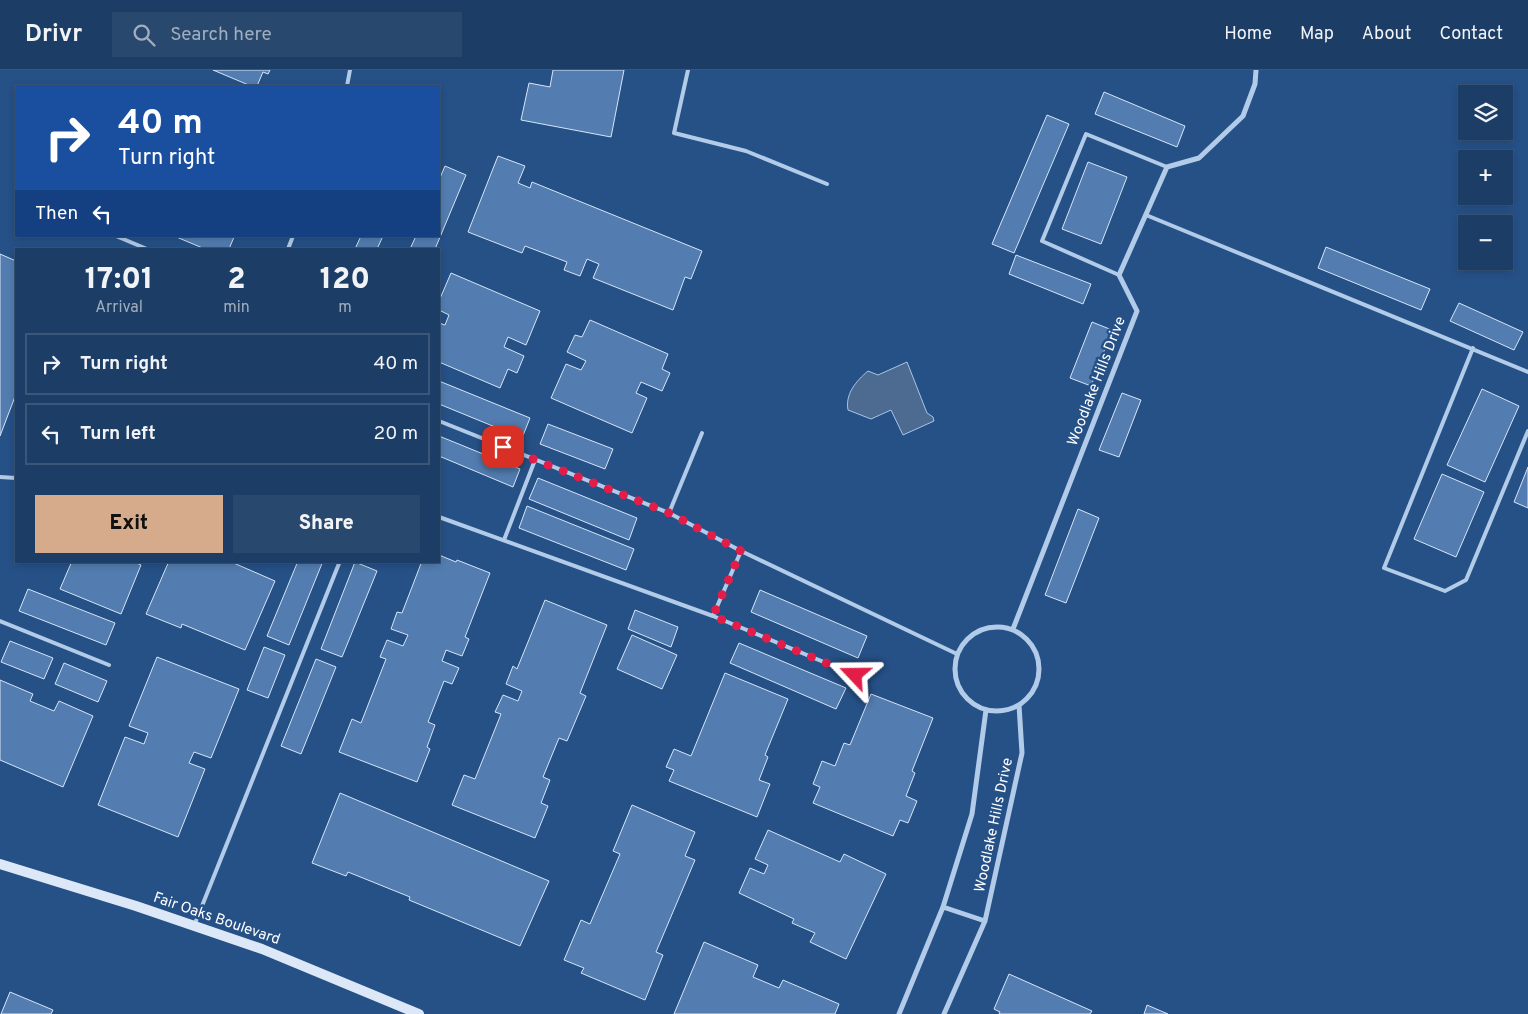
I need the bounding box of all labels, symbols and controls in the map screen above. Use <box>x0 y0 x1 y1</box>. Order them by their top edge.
search box <box>112 12 462 57</box>
text: Drivr <box>25 20 82 50</box>
icon: search <box>130 21 158 49</box>
text: Search here <box>170 23 272 47</box>
text: Home <box>1224 23 1272 46</box>
text: Map <box>1300 23 1334 46</box>
text: About <box>1362 23 1411 46</box>
text: Contact <box>1439 23 1503 46</box>
map controls <box>1458 85 1513 270</box>
button: layers <box>1458 85 1513 140</box>
text: 40 m <box>118 102 203 146</box>
icon: right <box>35 105 100 170</box>
text: Turn right <box>118 145 215 172</box>
button: + <box>1458 150 1513 205</box>
icon: left <box>88 200 116 228</box>
text: Then <box>35 202 78 226</box>
button: − <box>1458 215 1513 270</box>
text: 17:01 <box>85 262 153 299</box>
text: 2 <box>227 262 246 299</box>
text: 120 <box>320 262 370 299</box>
text: Arrival <box>95 298 143 318</box>
text: min <box>223 298 250 318</box>
text: m <box>338 298 352 318</box>
street label: Woodlake Hills Drive <box>1064 314 1131 449</box>
icon: right <box>37 350 65 378</box>
text: Turn right <box>80 352 168 376</box>
text: 40 m <box>373 352 418 376</box>
icon: left <box>37 420 65 448</box>
text: Turn left <box>80 422 156 446</box>
text: 20 m <box>374 422 418 446</box>
pin <box>482 426 524 468</box>
icon: arrive <box>489 433 517 461</box>
button: Exit <box>35 495 223 553</box>
button: Share <box>233 495 420 553</box>
position arrow <box>828 648 880 700</box>
street label: Woodlake Hills Drive <box>971 756 1018 894</box>
street label: Fair Oaks Boulevard <box>151 889 282 950</box>

